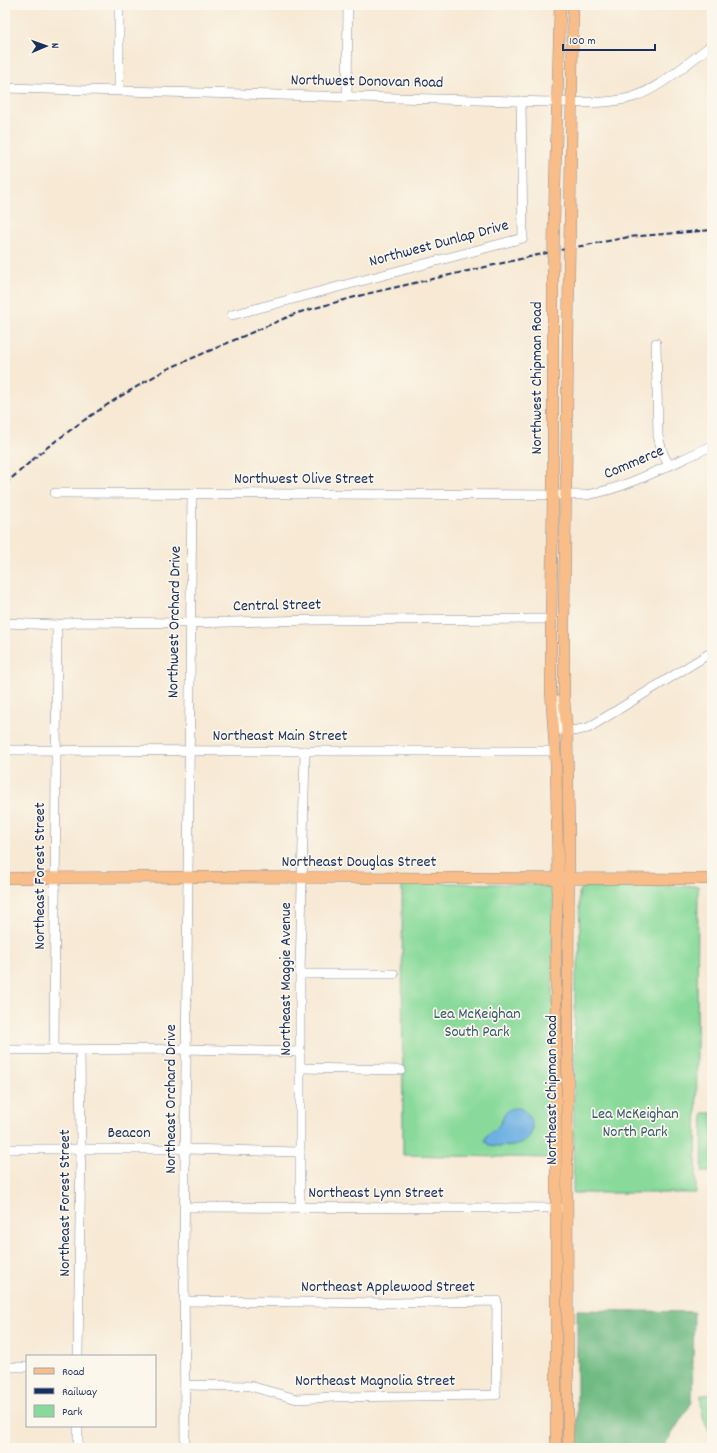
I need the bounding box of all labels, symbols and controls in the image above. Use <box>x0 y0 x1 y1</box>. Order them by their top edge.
north arrow <box>26 26 66 66</box>
scale bar <box>563 26 655 52</box>
text: 100 m <box>569 33 596 50</box>
text: N <box>46 43 62 49</box>
street label: Northwest Donovan Road <box>290 69 444 95</box>
street label: Northwest Dunlap Drive <box>367 214 511 274</box>
street label: Northwest Chipman Road <box>526 302 549 454</box>
street label: Commerce <box>600 440 668 486</box>
street label: Northwest Olive Street <box>234 468 374 491</box>
street label: Northwest Orchard Drive <box>162 546 188 698</box>
street label: Central Street <box>233 594 321 618</box>
street label: Northeast Main Street <box>213 725 347 748</box>
street label: Northeast Forest Street <box>29 802 52 950</box>
street label: Northeast Douglas Street <box>282 851 437 874</box>
street label: Northeast Maggie Avenue <box>275 902 298 1056</box>
park label: Lea McKeighan South Park <box>433 1003 521 1044</box>
street label: Northeast Chipman Road <box>541 1015 564 1165</box>
street label: Northeast Orchard Drive <box>160 1024 183 1174</box>
park label: Lea McKeighan North Park <box>591 1103 679 1144</box>
street label: Beacon <box>107 1122 151 1145</box>
street label: Northeast Forest Street <box>54 1129 77 1277</box>
street label: Northeast Lynn Street <box>308 1182 444 1205</box>
street label: Northeast Applewood Street <box>301 1276 475 1299</box>
legend <box>26 1355 156 1427</box>
text: Road <box>62 1364 84 1381</box>
street label: Northeast Magnolia Street <box>295 1370 455 1393</box>
text: Railway <box>62 1384 98 1401</box>
text: Park <box>62 1404 83 1421</box>

